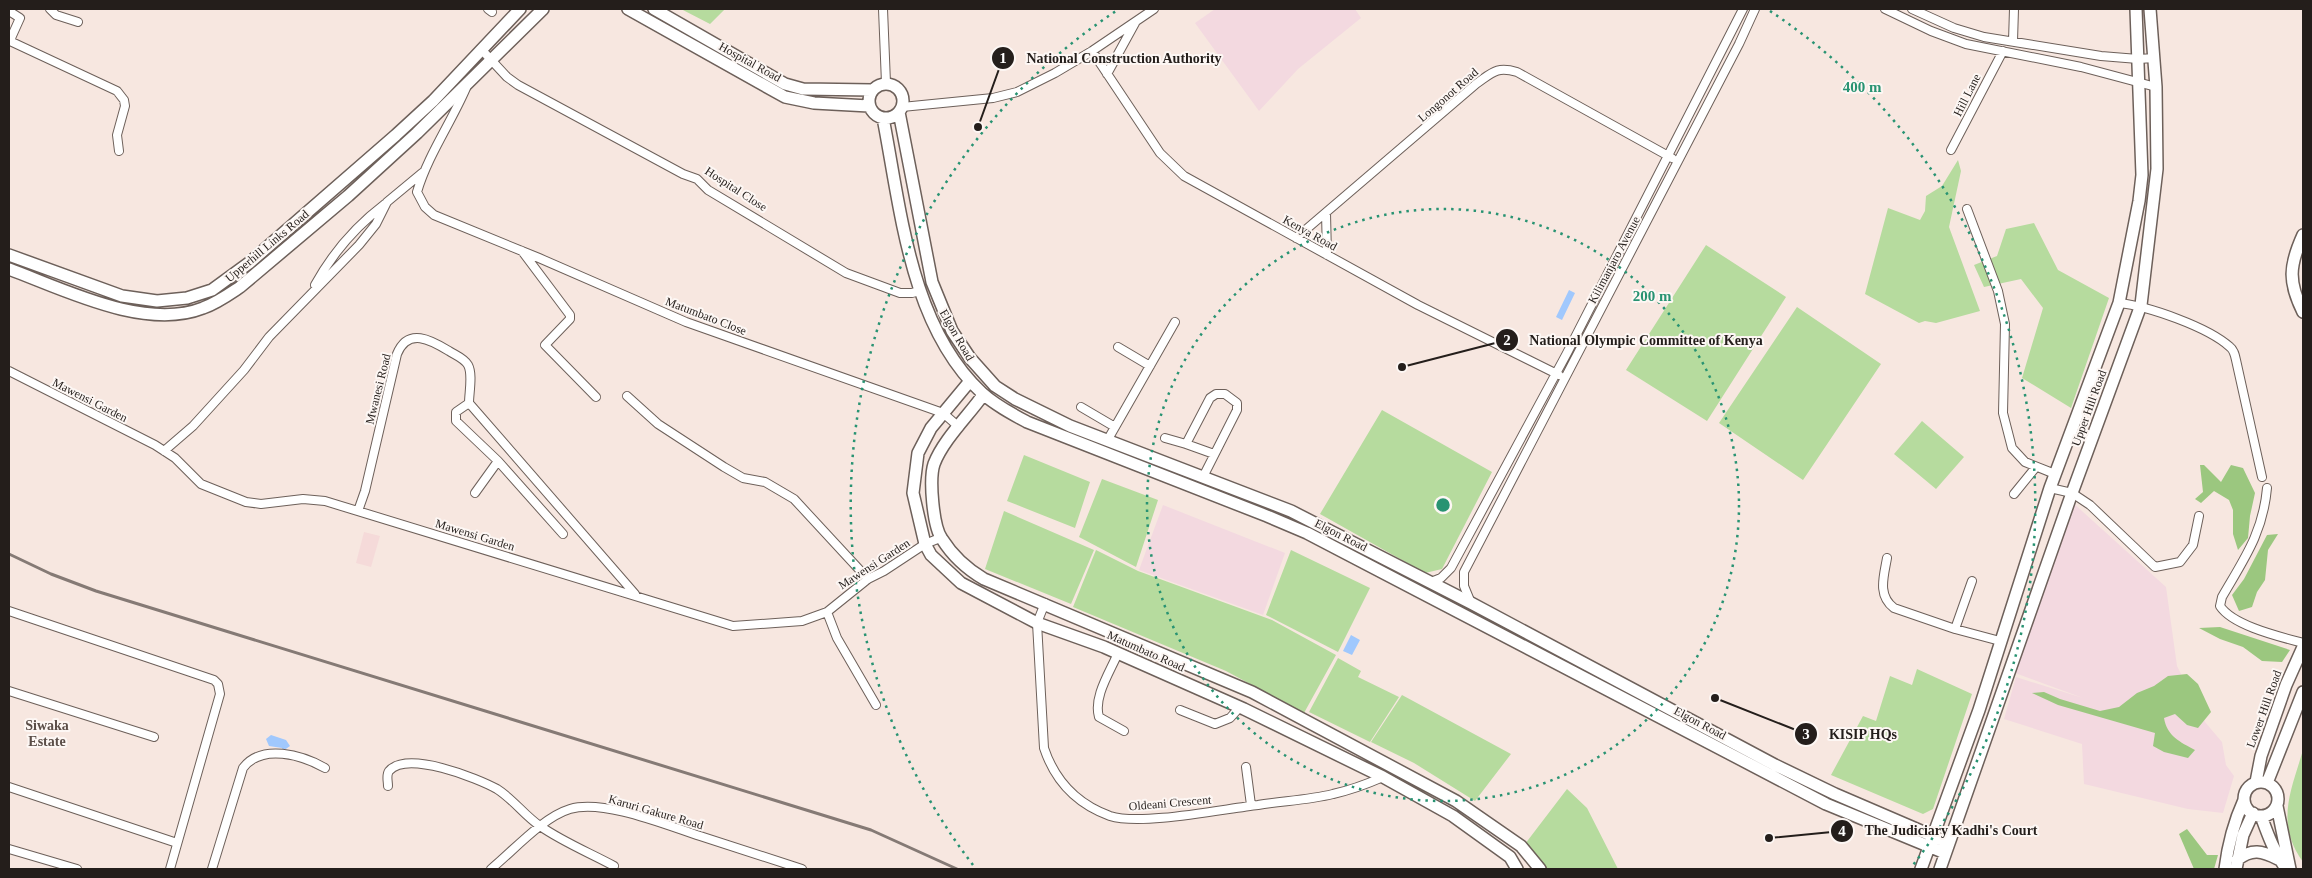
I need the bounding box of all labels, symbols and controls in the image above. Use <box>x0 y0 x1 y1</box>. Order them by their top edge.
street label: Hospital Road <box>716 39 784 85</box>
callout: National Construction Authority <box>991 43 1232 72</box>
text: 1 <box>999 50 1007 66</box>
text: National Construction Authority <box>1026 51 1222 66</box>
street label: Longonot Road <box>1415 65 1481 125</box>
street label: Hill Lane <box>1950 71 1984 119</box>
text: 400 m <box>1843 79 1882 95</box>
street label: Hospital Close <box>702 164 770 214</box>
street label: Upperhill Links Road <box>222 207 312 285</box>
street label: Kenya Road <box>1281 212 1339 254</box>
street label: Kilimanjaro Avenue <box>1585 214 1643 306</box>
text: 200 m <box>1633 288 1672 304</box>
street label: Matumbato Close <box>664 294 748 338</box>
street label: Elgon Road <box>937 307 977 363</box>
callout: National Olympic Committee of Kenya <box>1495 325 1773 354</box>
text: 2 <box>1503 332 1511 348</box>
text: National Olympic Committee of Kenya <box>1529 333 1763 348</box>
street label: Mwanesi Road <box>362 352 394 426</box>
street label: Upper Hill Road <box>2069 368 2109 448</box>
street label: Mawensi Garden <box>50 375 130 425</box>
centre of rings <box>1434 496 1452 514</box>
street label: Mawensi Garden <box>434 516 516 554</box>
street label: Elgon Road <box>1312 516 1370 554</box>
street label: Mawensi Garden <box>836 536 912 592</box>
street label: Matumbato Road <box>1105 628 1187 674</box>
street label: Lower Hill Road <box>2244 668 2284 750</box>
street label: Elgon Road <box>1672 703 1728 743</box>
district label: Siwaka Estate <box>25 718 69 749</box>
callout: KISIP HQs <box>1793 720 1907 749</box>
text: 3 <box>1802 726 1810 742</box>
text: KISIP HQs <box>1829 727 1898 742</box>
street label: Karuri Gakure Road <box>607 792 705 832</box>
street label: Oldeani Crescent <box>1128 792 1213 814</box>
callout: The Judiciary Kadhi's Court <box>1829 816 2047 845</box>
text: 4 <box>1838 823 1846 839</box>
text: The Judiciary Kadhi's Court <box>1864 823 2038 838</box>

